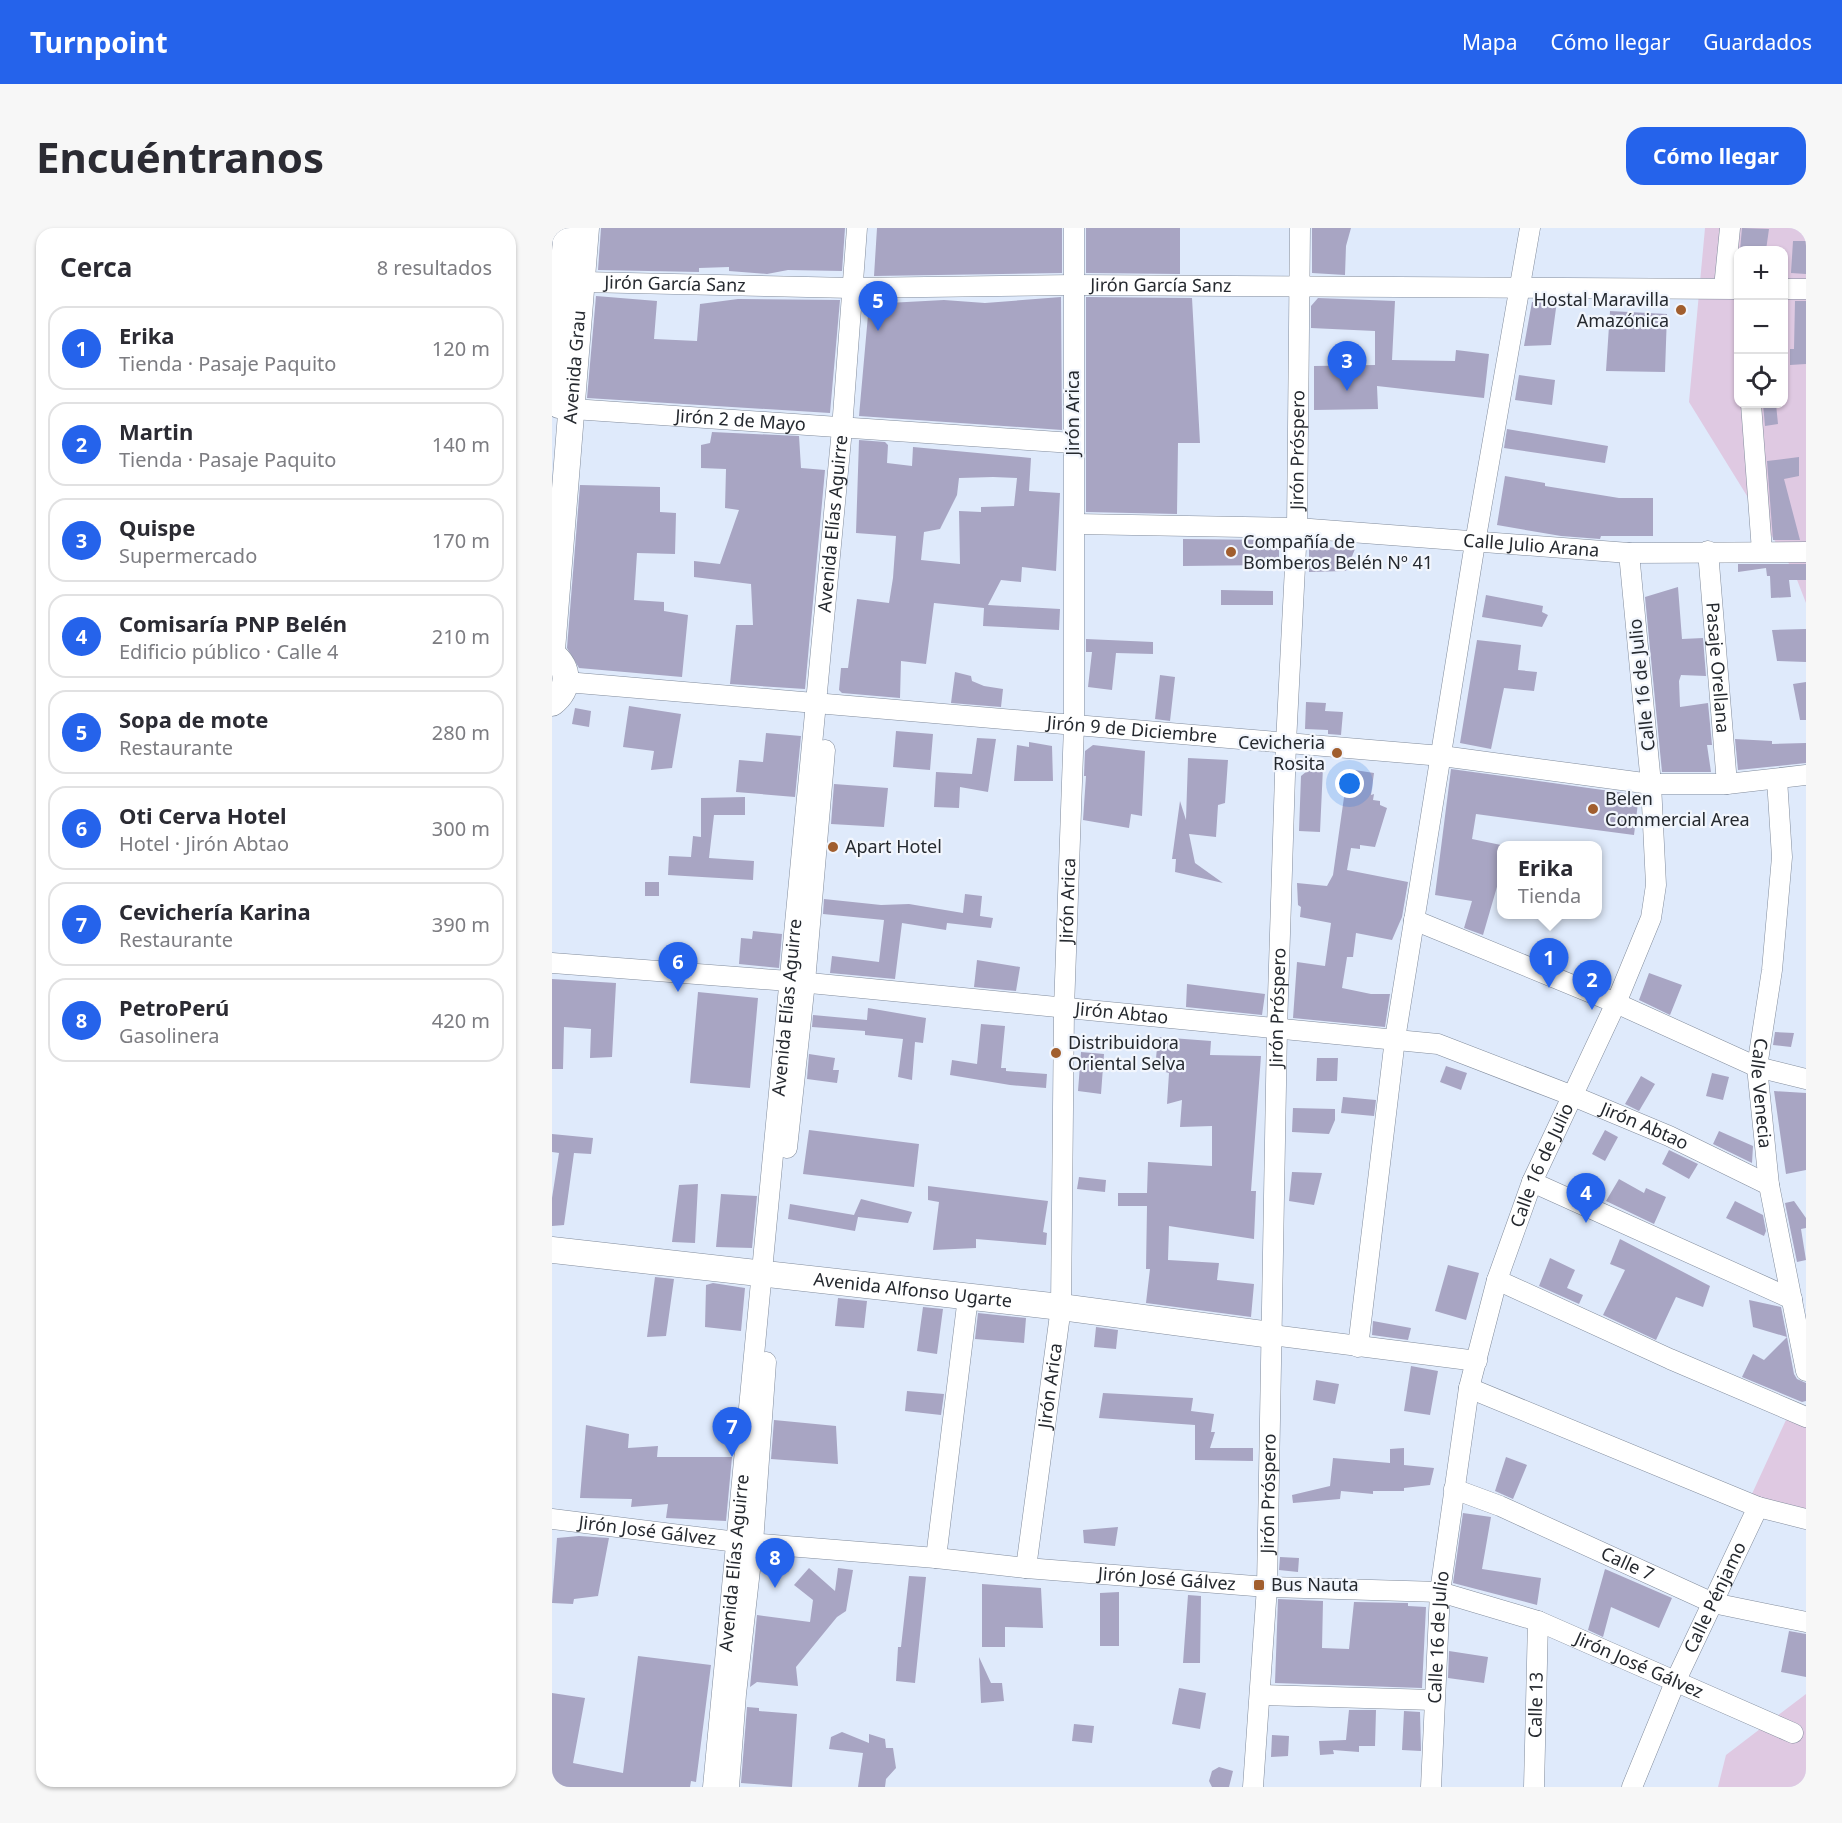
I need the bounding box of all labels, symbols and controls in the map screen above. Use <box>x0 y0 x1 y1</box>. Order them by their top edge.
text: Turnpoint <box>30 23 168 61</box>
text: Mapa <box>1462 28 1517 56</box>
text: Cómo llegar <box>1550 28 1670 56</box>
text: Guardados <box>1703 28 1812 56</box>
button: Cómo llegar <box>1626 127 1806 185</box>
text: Encuéntranos <box>36 128 324 185</box>
map controls <box>1734 246 1788 408</box>
button: + <box>1734 246 1788 300</box>
text: Cerca <box>60 249 132 285</box>
text: 8 resultados <box>377 254 492 281</box>
street label: Jirón García Sanz <box>602 269 746 297</box>
street label: Jirón García Sanz <box>1088 272 1232 297</box>
pin: 5 <box>858 282 898 331</box>
place label: Hostal Maravilla Amazónica <box>1533 287 1669 332</box>
button: − <box>1734 300 1788 354</box>
marker: Hostal Maravilla Amazónica <box>1674 303 1688 317</box>
street label: Avenida Grau <box>557 309 590 425</box>
text: Erika <box>119 320 175 350</box>
text: 1 <box>76 335 87 362</box>
text: 120 m <box>432 335 490 362</box>
pin: 3 <box>1328 342 1366 391</box>
text: Tienda · Pasaje Paquito <box>119 350 336 377</box>
button: locate <box>1734 354 1788 408</box>
street label: Jirón Arica <box>1060 370 1084 458</box>
street label: Jirón Próspero <box>1284 390 1309 512</box>
street label: Jirón 2 de Mayo <box>673 403 807 436</box>
text: Martin <box>119 416 193 446</box>
text: 2 <box>76 431 87 458</box>
text: 140 m <box>432 431 490 458</box>
street label: Avenida Elías Aguirre <box>812 434 852 613</box>
text: Tienda · Pasaje Paquito <box>119 446 336 473</box>
text: Quispe <box>119 512 195 542</box>
text: 3 <box>76 527 87 554</box>
text: 170 m <box>432 527 490 554</box>
street label: Calle Julio Arana <box>1462 528 1600 562</box>
place label: Compañía de Bomberos Belén Nº 41 <box>1243 529 1433 574</box>
text: Supermercado <box>119 542 257 569</box>
marker: Compañía de Bomberos Belén Nº 41 <box>1224 545 1238 559</box>
street label: Pasaje Orellana <box>1701 601 1736 734</box>
text: Comisaría PNP Belén <box>119 608 347 638</box>
street label: Calle 16 de Julio <box>1622 618 1660 752</box>
text: 4 <box>76 623 87 650</box>
text: 210 m <box>432 623 490 650</box>
text: Edificio público · Calle 4 <box>119 638 339 665</box>
text: Sopa de mote <box>119 704 268 734</box>
street label: Jirón 9 de Diciembre <box>1044 710 1218 748</box>
text: 5 <box>76 719 87 746</box>
text: 280 m <box>432 719 490 746</box>
place label: Cevicheria Rosita <box>1238 730 1325 775</box>
text: Restaurante <box>119 734 233 761</box>
marker: Cevicheria Rosita <box>1330 746 1344 760</box>
your location <box>1335 769 1364 798</box>
place label: Belen Commercial Area <box>1605 786 1750 831</box>
text: Oti Cerva Hotel <box>119 800 287 830</box>
marker: Belen Commercial Area <box>1586 802 1600 816</box>
text: 6 <box>76 815 87 842</box>
text: 300 m <box>432 815 490 842</box>
text: Hotel · Jirón Abtao <box>119 830 289 857</box>
place label: Apart Hotel <box>845 834 942 858</box>
marker: Apart Hotel <box>826 840 840 854</box>
popup <box>1497 841 1602 919</box>
text: Erika <box>1518 852 1573 882</box>
street label: Jirón Arica <box>1053 857 1080 946</box>
text: Tienda <box>1518 882 1581 909</box>
text: Cevichería Karina <box>119 896 311 926</box>
text: 7 <box>76 911 87 938</box>
text: 390 m <box>432 911 490 938</box>
street label: Avenida Elías Aguirre <box>766 918 806 1097</box>
text: Restaurante <box>119 926 233 953</box>
pin: 1 <box>1530 938 1568 988</box>
pin: 6 <box>658 942 698 992</box>
street label: Jirón Próspero <box>1263 947 1291 1070</box>
pin: 2 <box>1572 960 1612 1010</box>
text: PetroPerú <box>119 992 229 1022</box>
street label: Jirón Abtao <box>1072 996 1170 1029</box>
text: 8 <box>76 1007 87 1034</box>
text: 420 m <box>432 1007 490 1034</box>
text: Gasolinera <box>119 1022 220 1049</box>
place label: Distribuidora Oriental Selva <box>1068 1030 1185 1075</box>
street label: Calle Venecia <box>1746 1036 1778 1149</box>
marker: Distribuidora Oriental Selva <box>1049 1046 1063 1060</box>
street label: Jirón Abtao <box>1595 1095 1693 1155</box>
street label: Calle 16 de Julio <box>1504 1099 1578 1230</box>
pin: 4 <box>1566 1174 1606 1223</box>
street label: Avenida Alfonso Ugarte <box>812 1266 1013 1312</box>
street label: Jirón Arica <box>1032 1341 1067 1432</box>
pin: 7 <box>712 1408 752 1457</box>
street label: Jirón Próspero <box>1255 1433 1281 1556</box>
street label: Avenida Elías Aguirre <box>713 1473 754 1653</box>
street label: Jirón José Gálvez <box>575 1509 717 1550</box>
pin: 8 <box>756 1538 794 1588</box>
street label: Calle Pénjamo <box>1678 1538 1751 1657</box>
street label: Calle 7 <box>1597 1541 1658 1586</box>
street label: Jirón José Gálvez <box>1095 1561 1237 1596</box>
street label: Calle 16 de Julio <box>1422 1569 1454 1704</box>
place label: Bus Nauta <box>1271 1572 1359 1596</box>
marker: Bus Nauta <box>1252 1578 1266 1592</box>
street label: Jirón José Gálvez <box>1570 1625 1708 1703</box>
street label: Calle 13 <box>1522 1672 1548 1738</box>

